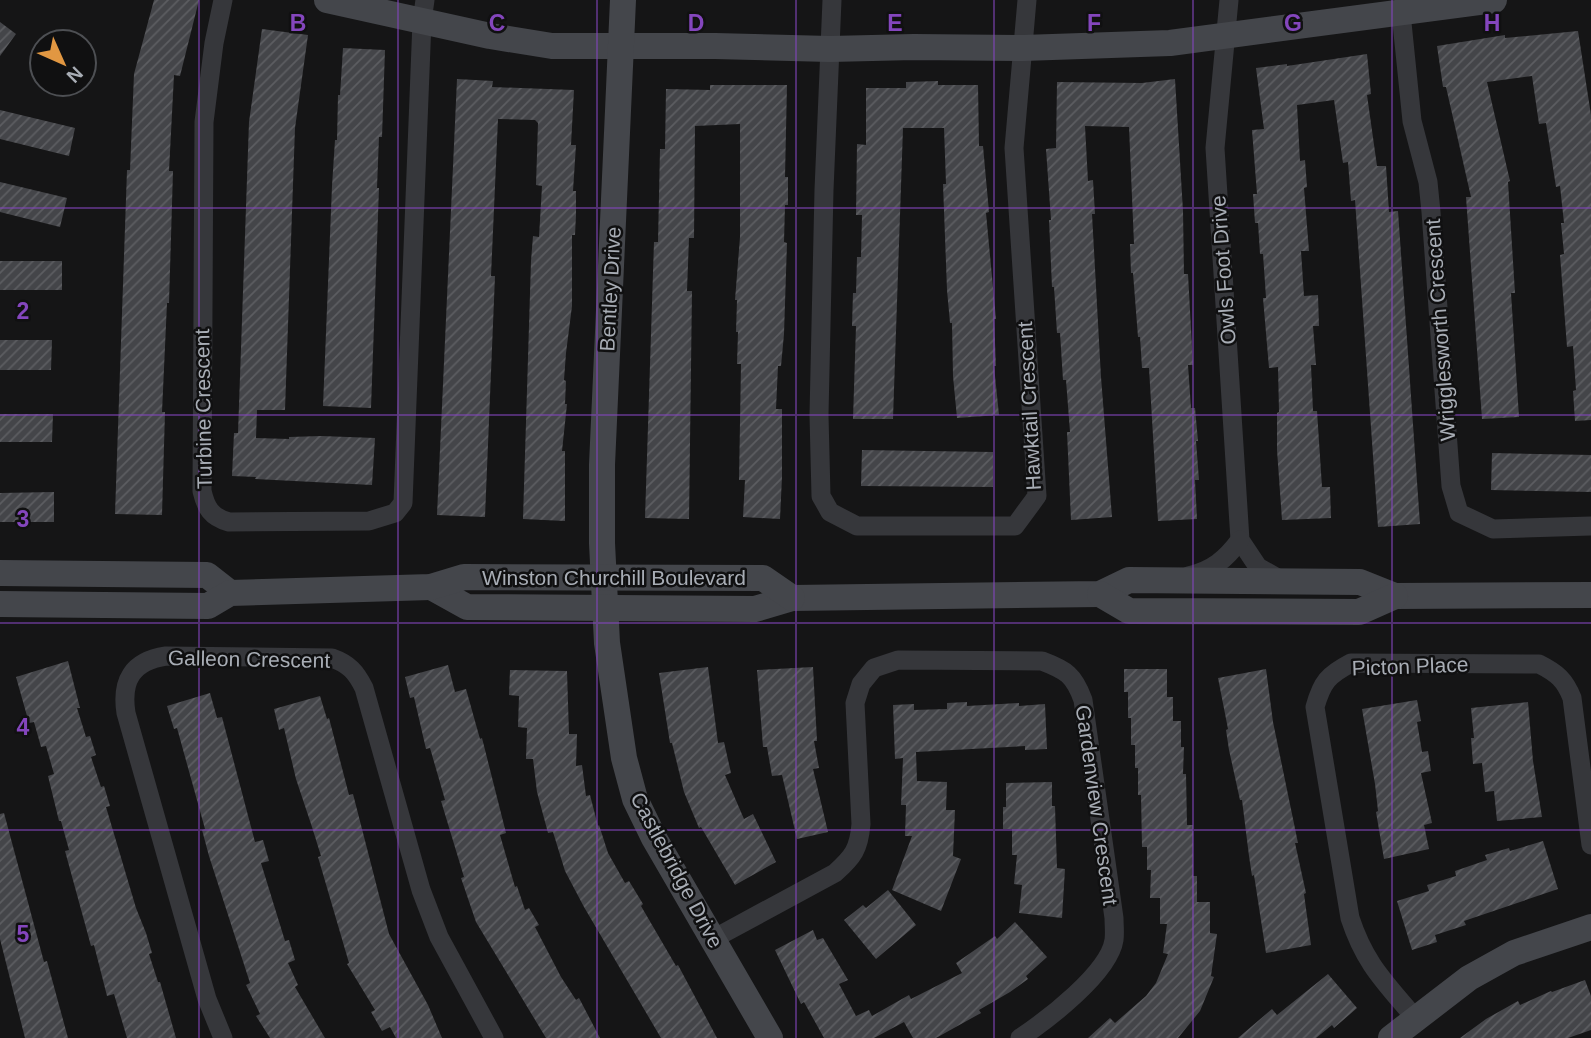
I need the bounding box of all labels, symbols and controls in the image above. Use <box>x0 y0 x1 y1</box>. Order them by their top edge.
text: B <box>290 10 306 36</box>
text: C <box>489 10 505 36</box>
text: D <box>688 10 704 36</box>
text: E <box>887 10 903 36</box>
text: F <box>1087 10 1101 36</box>
text: G <box>1284 10 1302 36</box>
text: H <box>1484 10 1500 36</box>
north arrow <box>28 28 98 98</box>
text: N <box>62 62 87 87</box>
street label: Owls Foot Drive <box>1206 195 1240 345</box>
street label: Wrigglesworth Crescent <box>1421 218 1459 442</box>
street label: Bentley Drive <box>595 226 625 352</box>
text: 2 <box>17 298 29 324</box>
street label: Hawktail Crescent <box>1013 321 1045 491</box>
street label: Turbine Crescent <box>190 329 216 489</box>
text: 3 <box>17 506 29 532</box>
street label: Winston Churchill Boulevard <box>482 566 746 589</box>
street label: Galleon Crescent <box>168 646 330 672</box>
street label: Picton Place <box>1351 652 1469 680</box>
street label: Gardenview Crescent <box>1072 703 1122 907</box>
text: 4 <box>17 714 30 740</box>
street label: Castlebridge Drive <box>626 788 728 952</box>
text: 5 <box>17 921 30 947</box>

